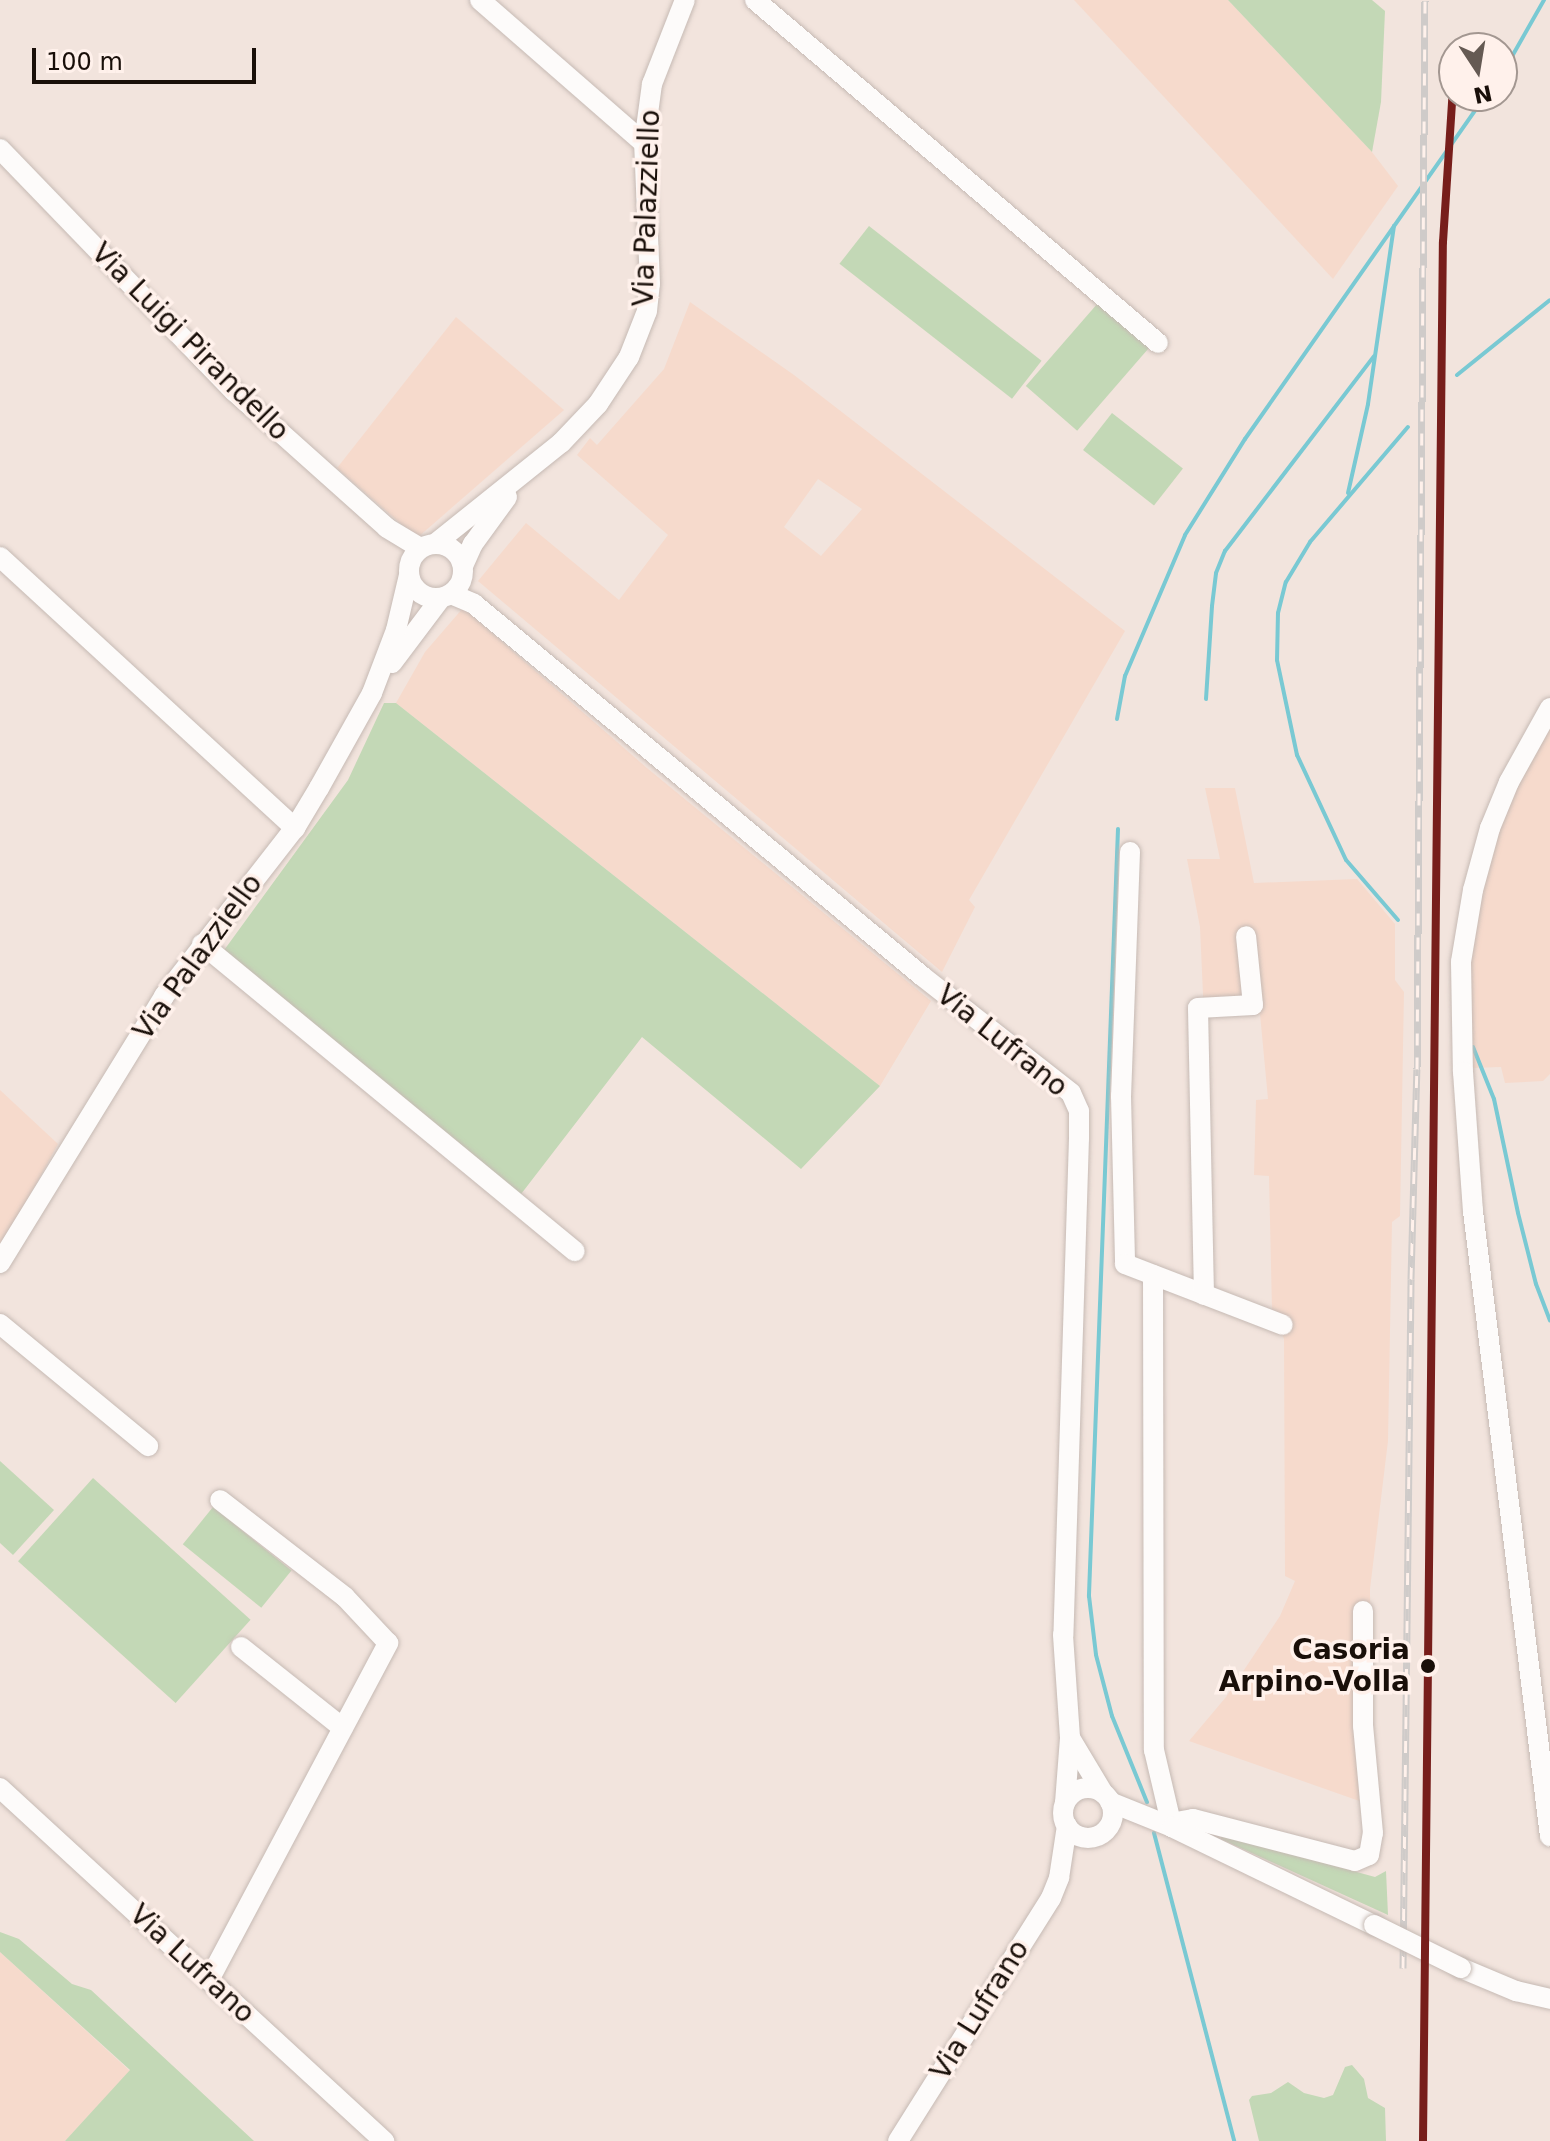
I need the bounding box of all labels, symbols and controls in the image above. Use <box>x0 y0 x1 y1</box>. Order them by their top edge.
scale bar <box>36 32 260 82</box>
north arrow <box>1438 32 1518 112</box>
text: 100 m <box>46 48 123 76</box>
text: N <box>1471 80 1494 108</box>
street label: Via Palazziello <box>627 109 667 307</box>
street label: Via Luigi Pirandello <box>84 236 296 448</box>
street label: Via Palazziello <box>126 867 270 1047</box>
street label: Via Lufrano <box>930 978 1074 1104</box>
place label: Casoria Arpino-Volla <box>1219 1633 1410 1699</box>
marker: Casoria Arpino-Volla <box>1417 1655 1439 1677</box>
street label: Via Lufrano <box>123 1898 261 2030</box>
street label: Via Lufrano <box>924 1934 1036 2086</box>

